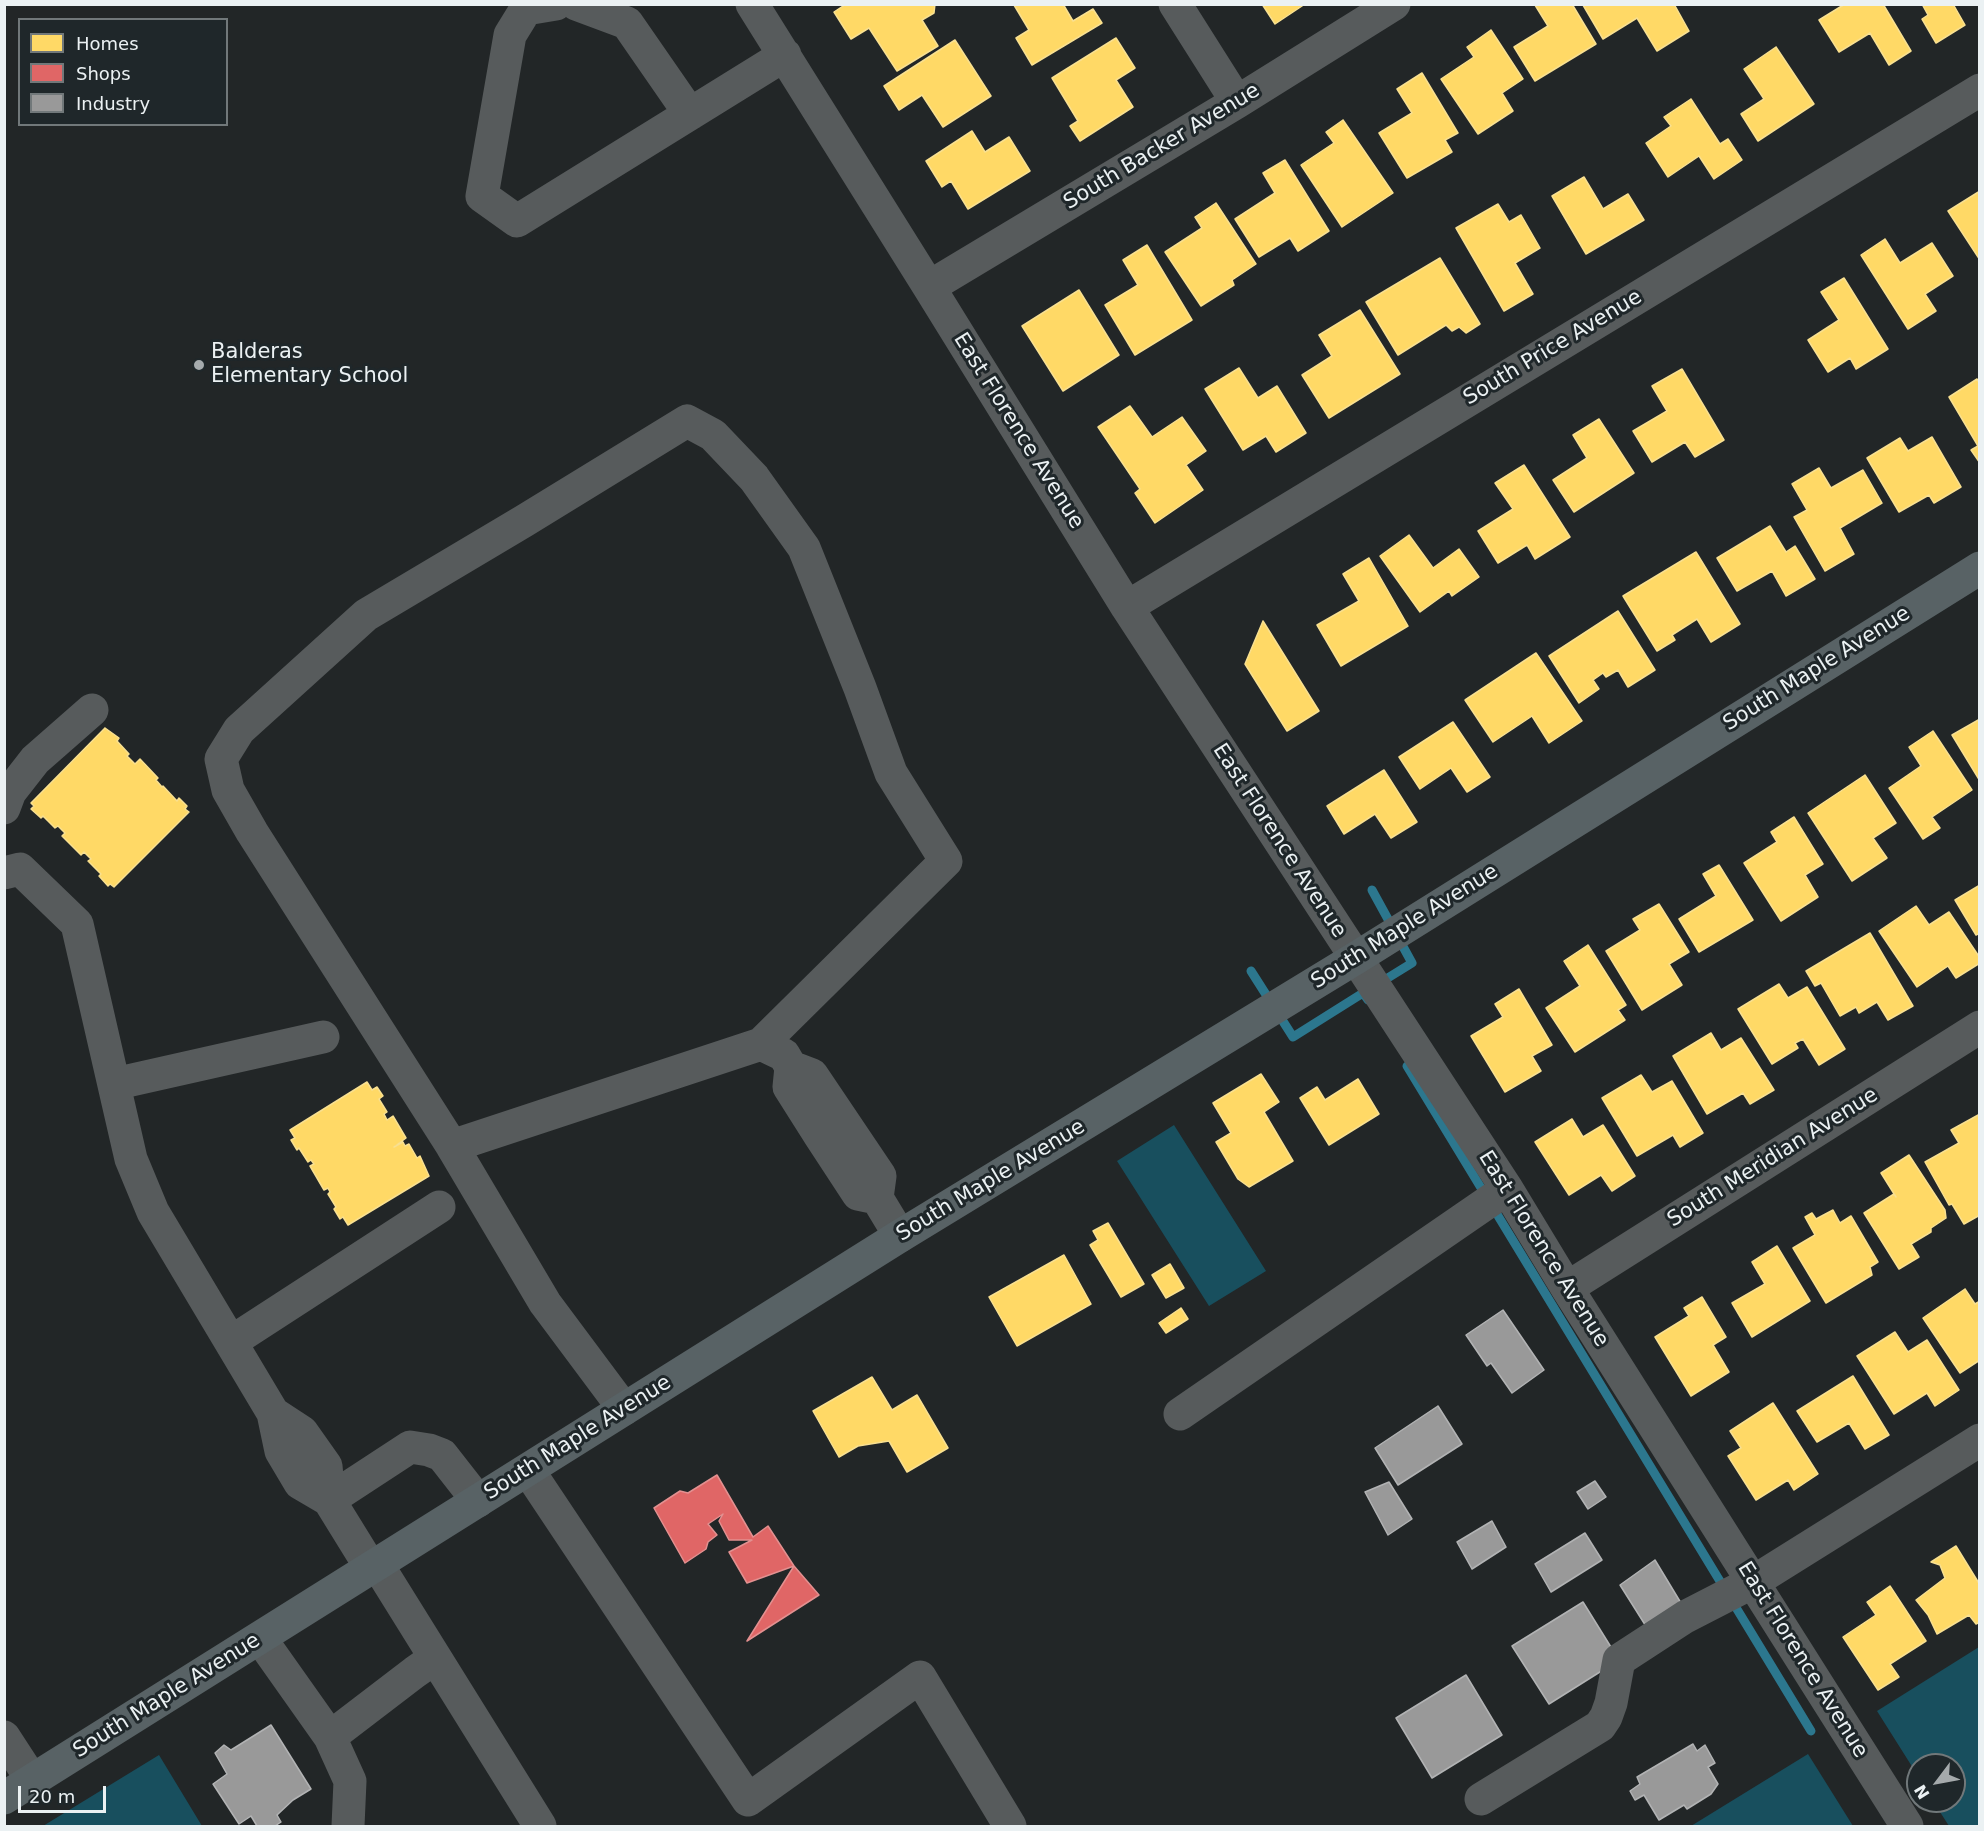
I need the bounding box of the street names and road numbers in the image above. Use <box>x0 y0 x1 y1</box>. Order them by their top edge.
street label: South Backer Avenue <box>1059 78 1265 216</box>
street label: South Price Avenue <box>1459 285 1647 411</box>
street label: East Florence Avenue <box>947 328 1089 534</box>
street label: South Maple Avenue <box>1719 601 1915 737</box>
street label: East Florence Avenue <box>1207 739 1351 943</box>
street label: South Maple Avenue <box>1307 859 1503 995</box>
street label: South Meridian Avenue <box>1663 1083 1883 1233</box>
street label: South Maple Avenue <box>892 1115 1090 1247</box>
street label: East Florence Avenue <box>1472 1146 1614 1352</box>
street label: South Maple Avenue <box>480 1370 676 1506</box>
street label: East Florence Avenue <box>1731 1557 1873 1763</box>
street label: South Maple Avenue <box>69 1628 265 1764</box>

